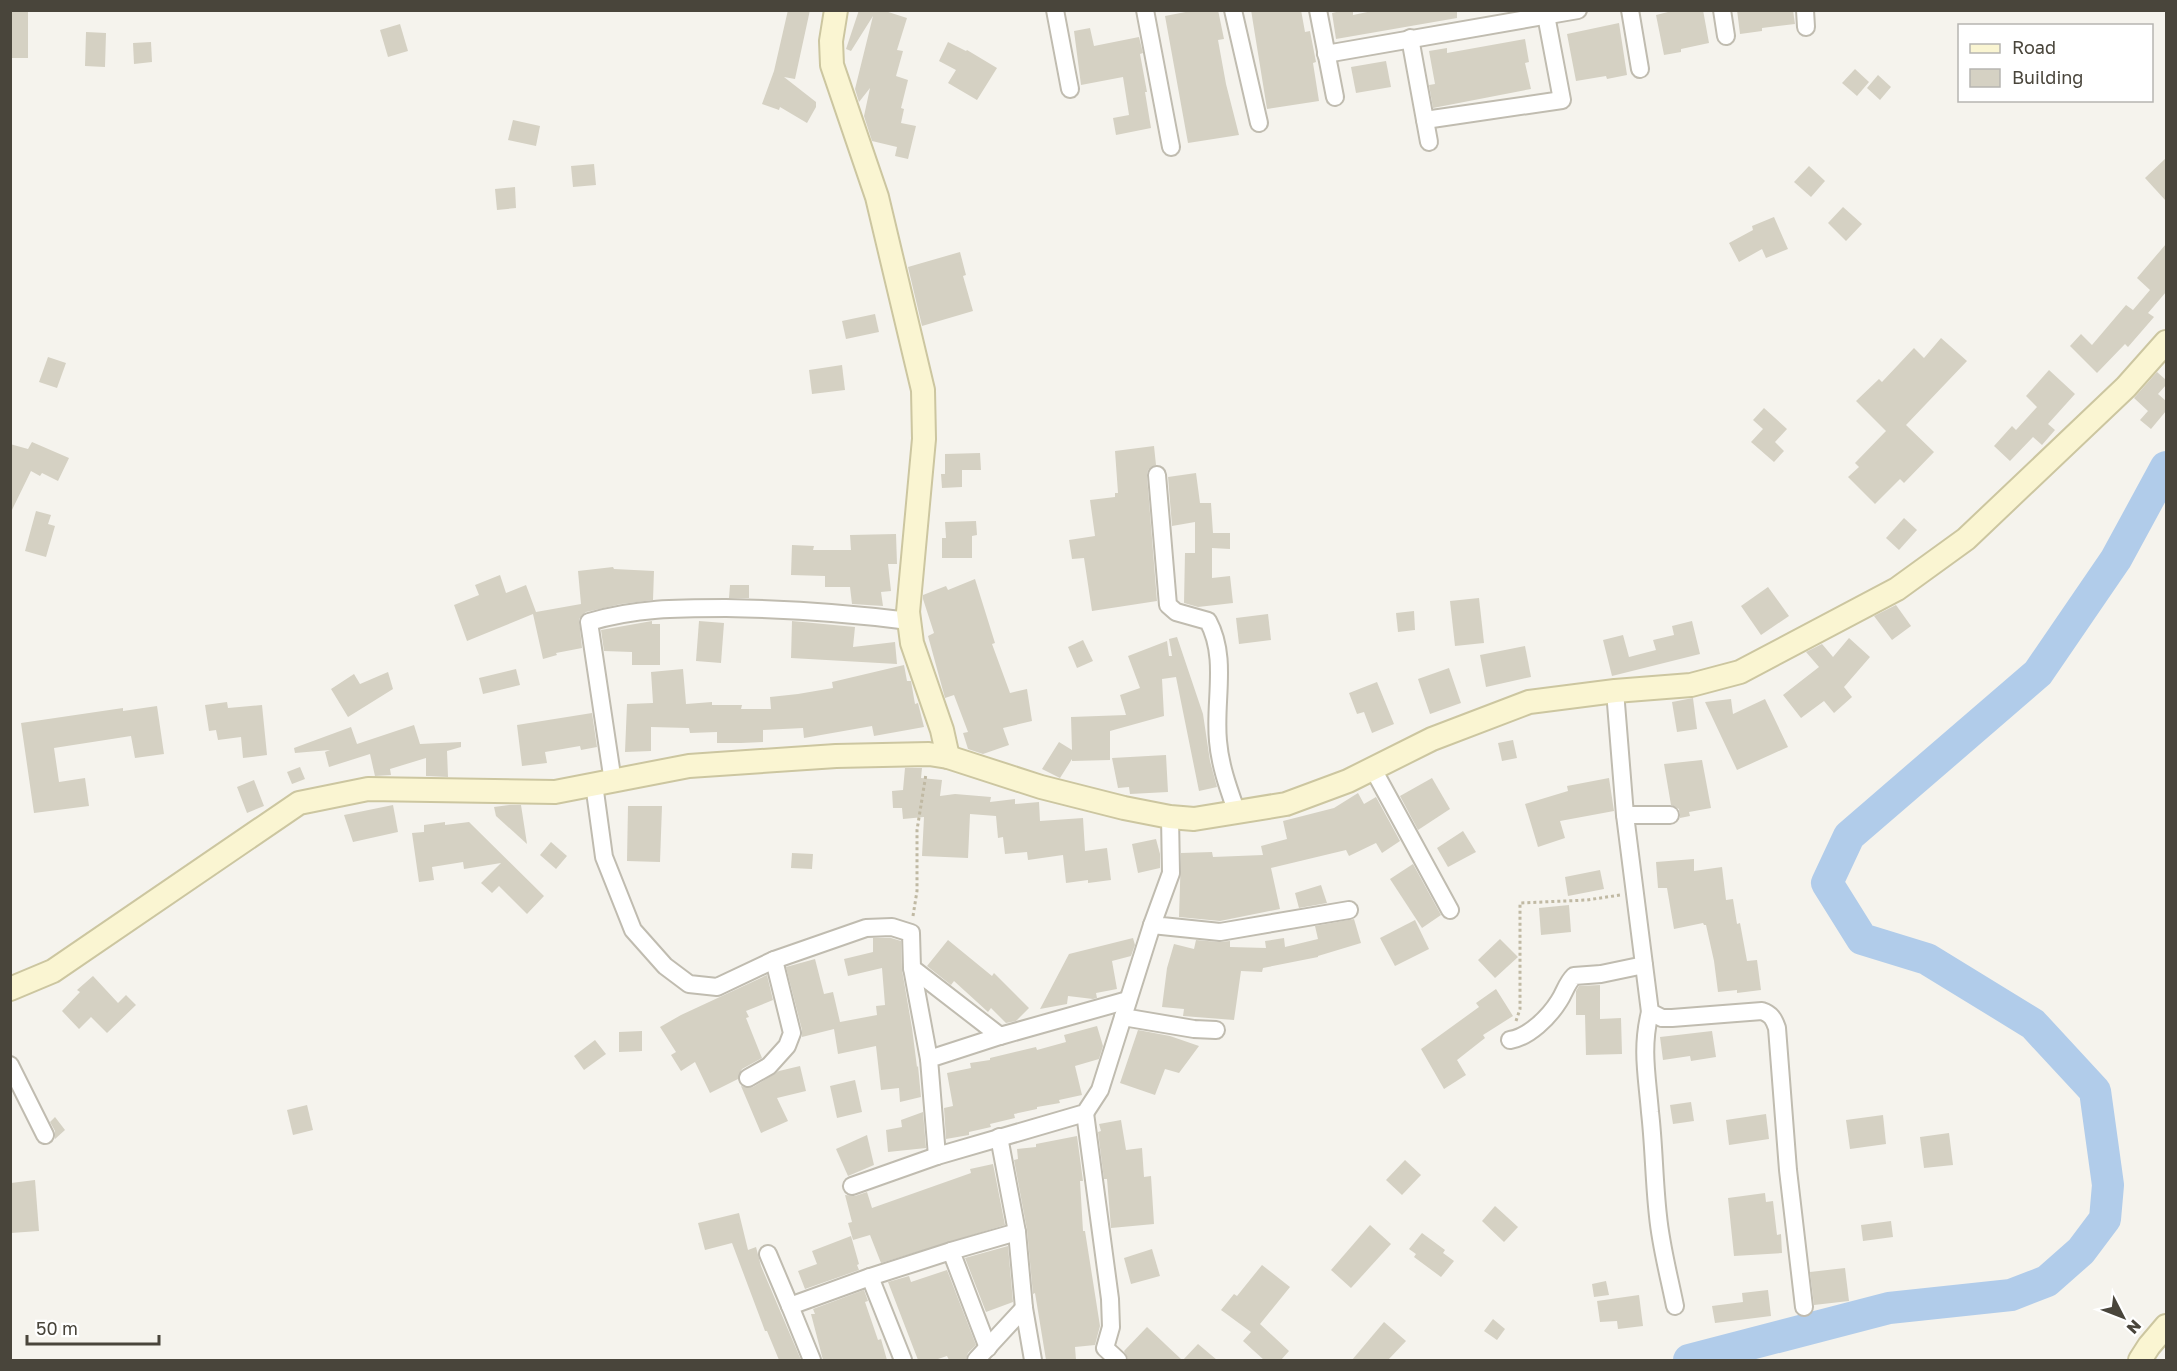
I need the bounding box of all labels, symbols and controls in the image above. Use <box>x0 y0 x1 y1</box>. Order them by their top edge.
legend <box>1958 24 2153 102</box>
text: Road <box>2012 36 2056 58</box>
text: Building <box>2012 66 2083 88</box>
north arrow <box>2093 1287 2153 1347</box>
scale bar <box>27 1308 159 1346</box>
text: N <box>2123 1316 2146 1338</box>
text: 50 m <box>36 1317 78 1339</box>

